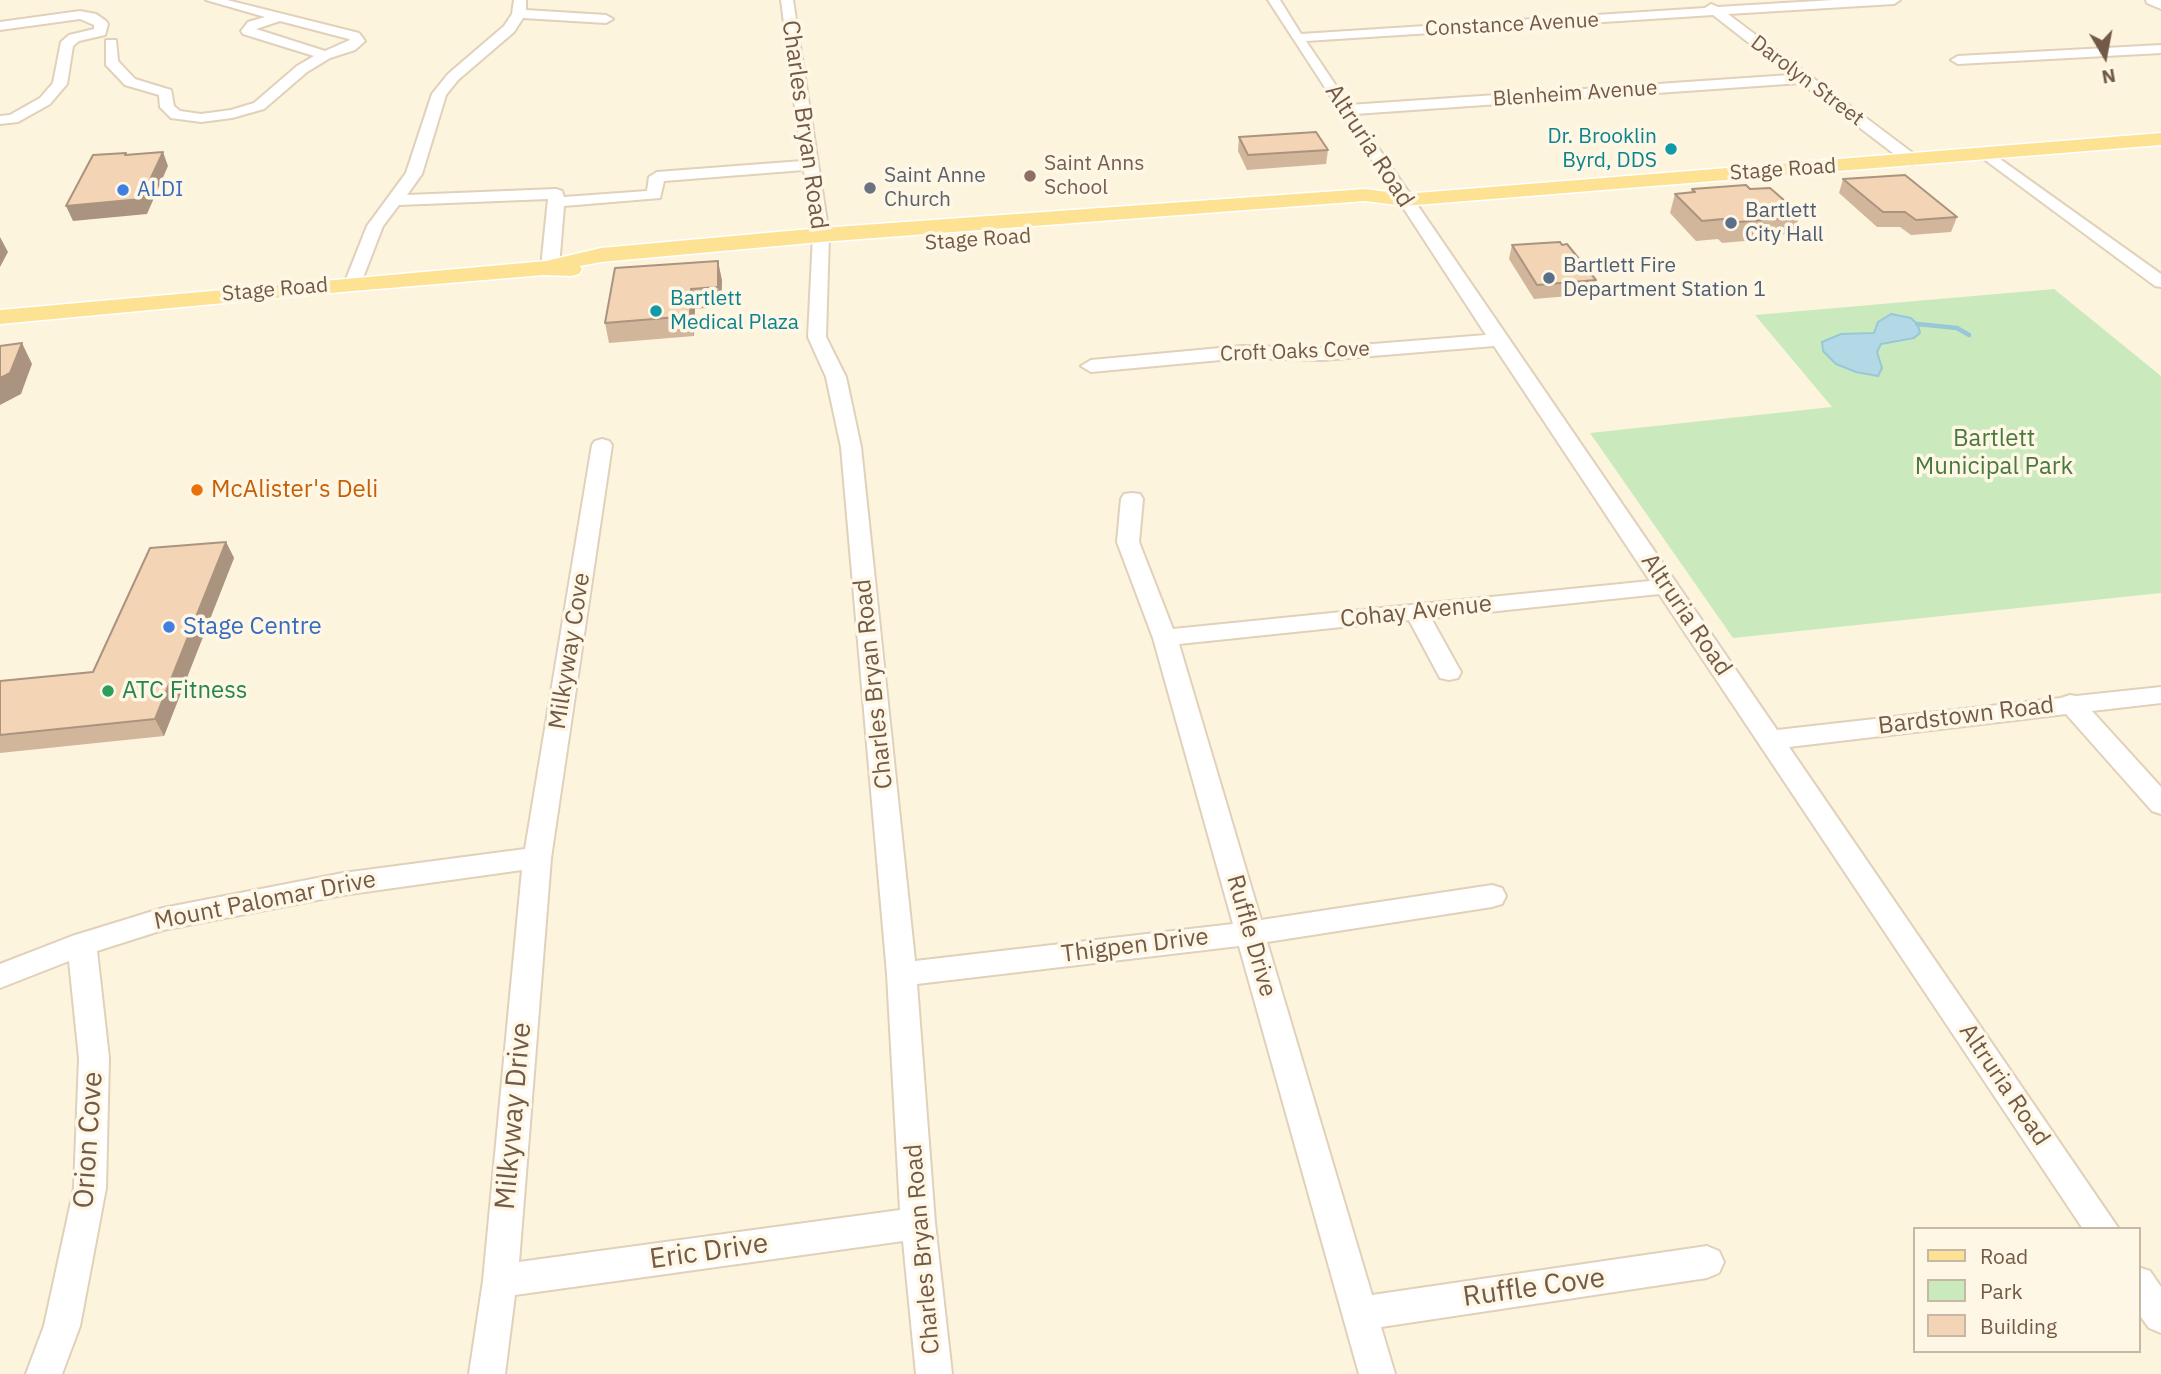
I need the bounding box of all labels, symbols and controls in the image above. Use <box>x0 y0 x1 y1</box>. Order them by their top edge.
street label: Constance Avenue <box>1424 8 1600 42</box>
street label: Charles Bryan Road <box>775 19 833 231</box>
north arrow <box>2070 21 2140 91</box>
street label: Darolyn Street <box>1745 30 1869 132</box>
text: N <box>2100 64 2118 90</box>
street label: Blenheim Avenue <box>1492 76 1658 112</box>
street label: Altruria Road <box>1318 79 1420 213</box>
place label: Dr. Brooklin Byrd, DDS <box>1547 124 1657 174</box>
marker: Dr. Brooklin Byrd, DDS <box>1663 141 1679 157</box>
place label: Saint Anns School <box>1044 151 1144 201</box>
street label: Stage Road <box>1729 154 1837 186</box>
place label: Saint Anne Church <box>884 163 986 213</box>
marker: Saint Anns School <box>1022 168 1038 184</box>
place label: ALDI <box>137 177 183 203</box>
marker: Saint Anne Church <box>862 180 878 196</box>
marker: ALDI <box>115 182 131 198</box>
place label: Bartlett City Hall <box>1745 198 1823 248</box>
marker: Bartlett City Hall <box>1723 215 1739 231</box>
street label: Stage Road <box>924 224 1032 256</box>
place label: Bartlett Fire Department Station 1 <box>1563 253 1766 303</box>
marker: Bartlett Fire Department Station 1 <box>1541 270 1557 286</box>
street label: Stage Road <box>221 273 329 307</box>
place label: Bartlett Medical Plaza <box>670 286 799 336</box>
marker: Bartlett Medical Plaza <box>648 303 664 319</box>
street label: Croft Oaks Cove <box>1220 337 1370 367</box>
park label: Bartlett Municipal Park <box>1915 425 2073 481</box>
place label: McAlister's Deli <box>211 476 378 504</box>
marker: McAlister's Deli <box>189 482 205 498</box>
street label: Altruria Road <box>1635 548 1737 682</box>
street label: Milkyway Cove <box>543 571 597 731</box>
street label: Charles Bryan Road <box>849 578 899 790</box>
street label: Cohay Avenue <box>1339 590 1493 634</box>
place label: Stage Centre <box>183 613 322 641</box>
marker: Stage Centre <box>161 619 177 635</box>
place label: ATC Fitness <box>122 677 248 705</box>
marker: ATC Fitness <box>100 683 116 699</box>
street label: Bardstown Road <box>1876 691 2056 741</box>
street label: Mount Palomar Drive <box>152 865 378 937</box>
street label: Ruffle Drive <box>1220 872 1282 1000</box>
street label: Thigpen Drive <box>1060 923 1210 969</box>
street label: Altruria Road <box>1953 1018 2055 1152</box>
street label: Milkyway Drive <box>489 1021 539 1211</box>
street label: Orion Cove <box>67 1070 111 1210</box>
street label: Charles Bryan Road <box>899 1143 947 1355</box>
street label: Eric Drive <box>648 1227 770 1277</box>
legend <box>1912 1227 2140 1353</box>
text: Road <box>1980 1242 2028 1270</box>
street label: Ruffle Cove <box>1461 1261 1607 1315</box>
text: Park <box>1980 1277 2023 1305</box>
text: Building <box>1980 1312 2057 1340</box>

